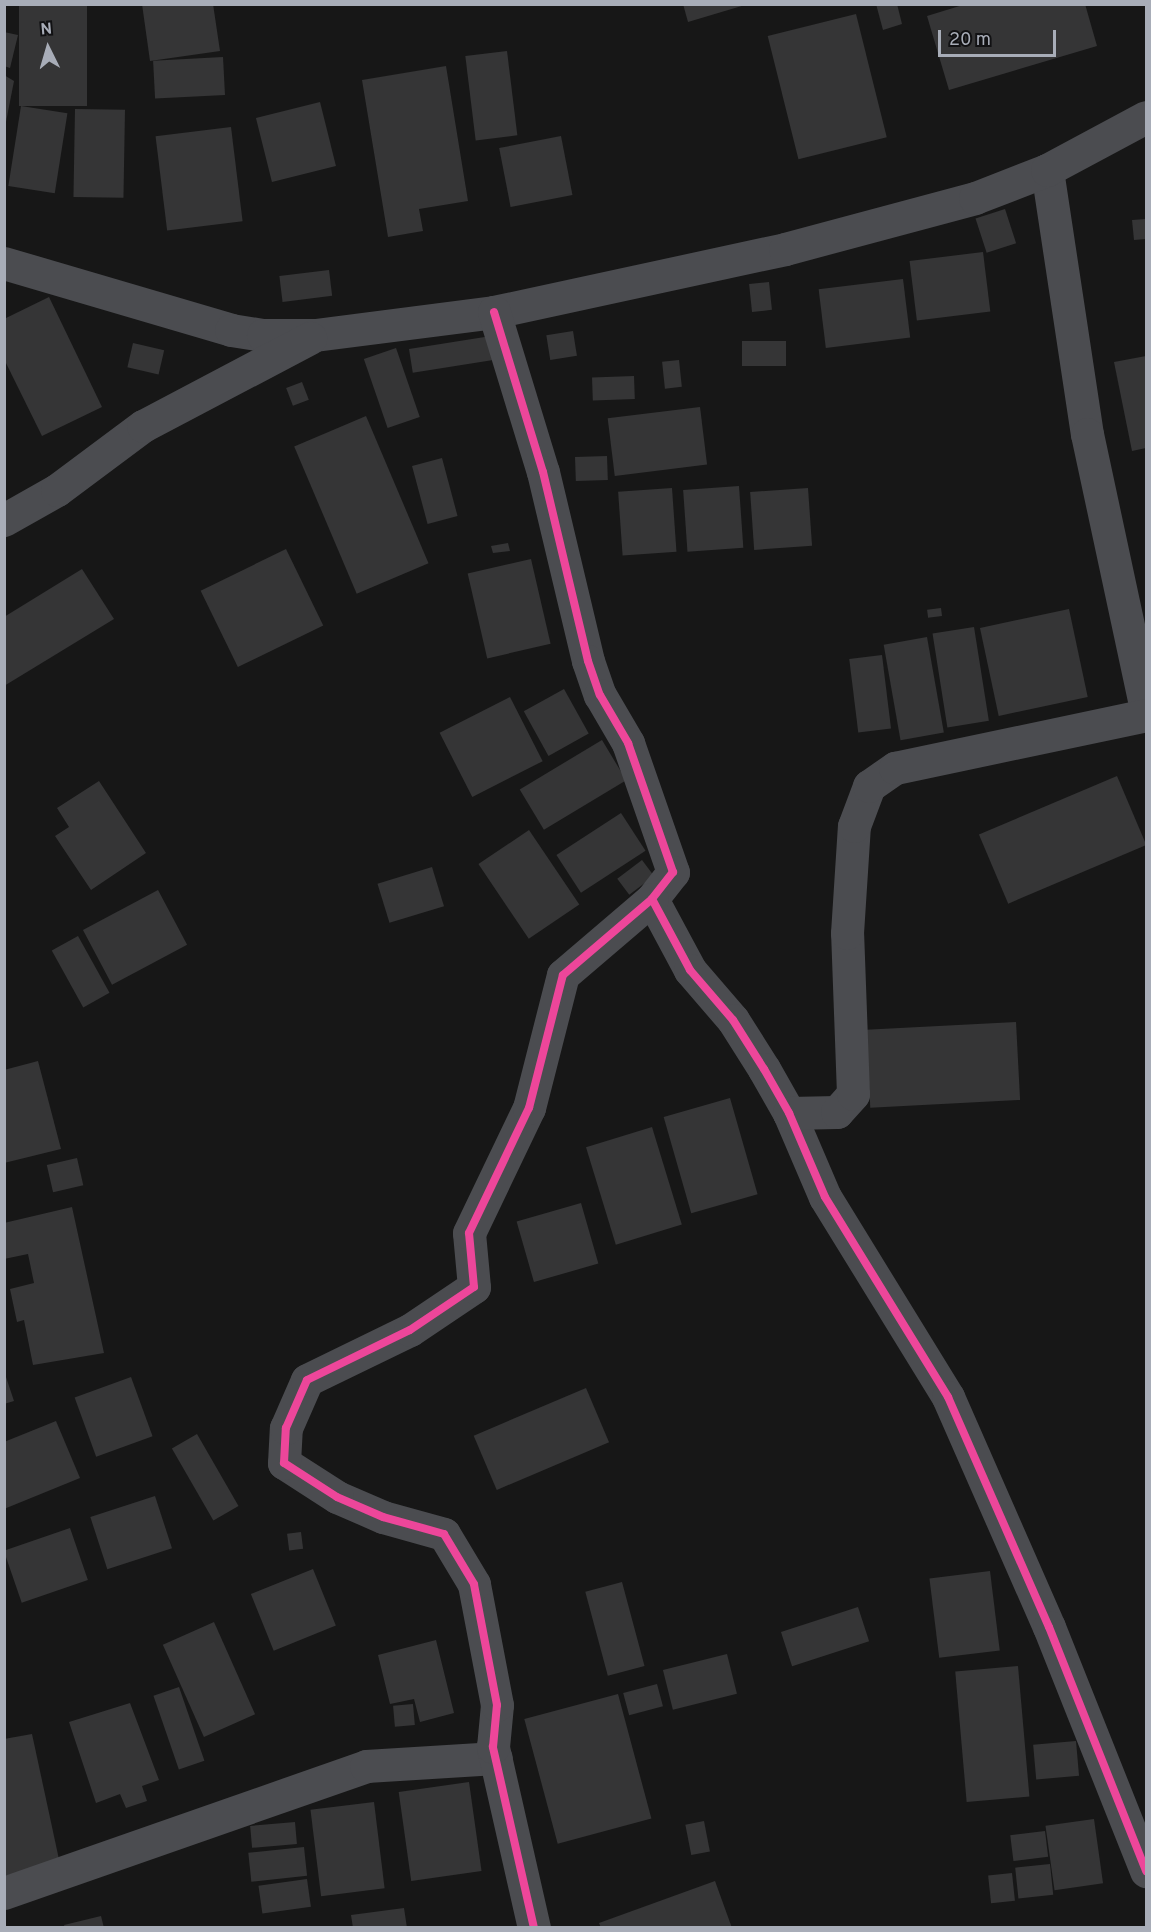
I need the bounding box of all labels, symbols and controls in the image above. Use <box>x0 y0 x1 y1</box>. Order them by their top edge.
north arrow <box>18 18 78 78</box>
scale bar <box>941 18 1060 56</box>
text: N <box>40 20 53 41</box>
text: 20 m <box>949 29 991 52</box>

